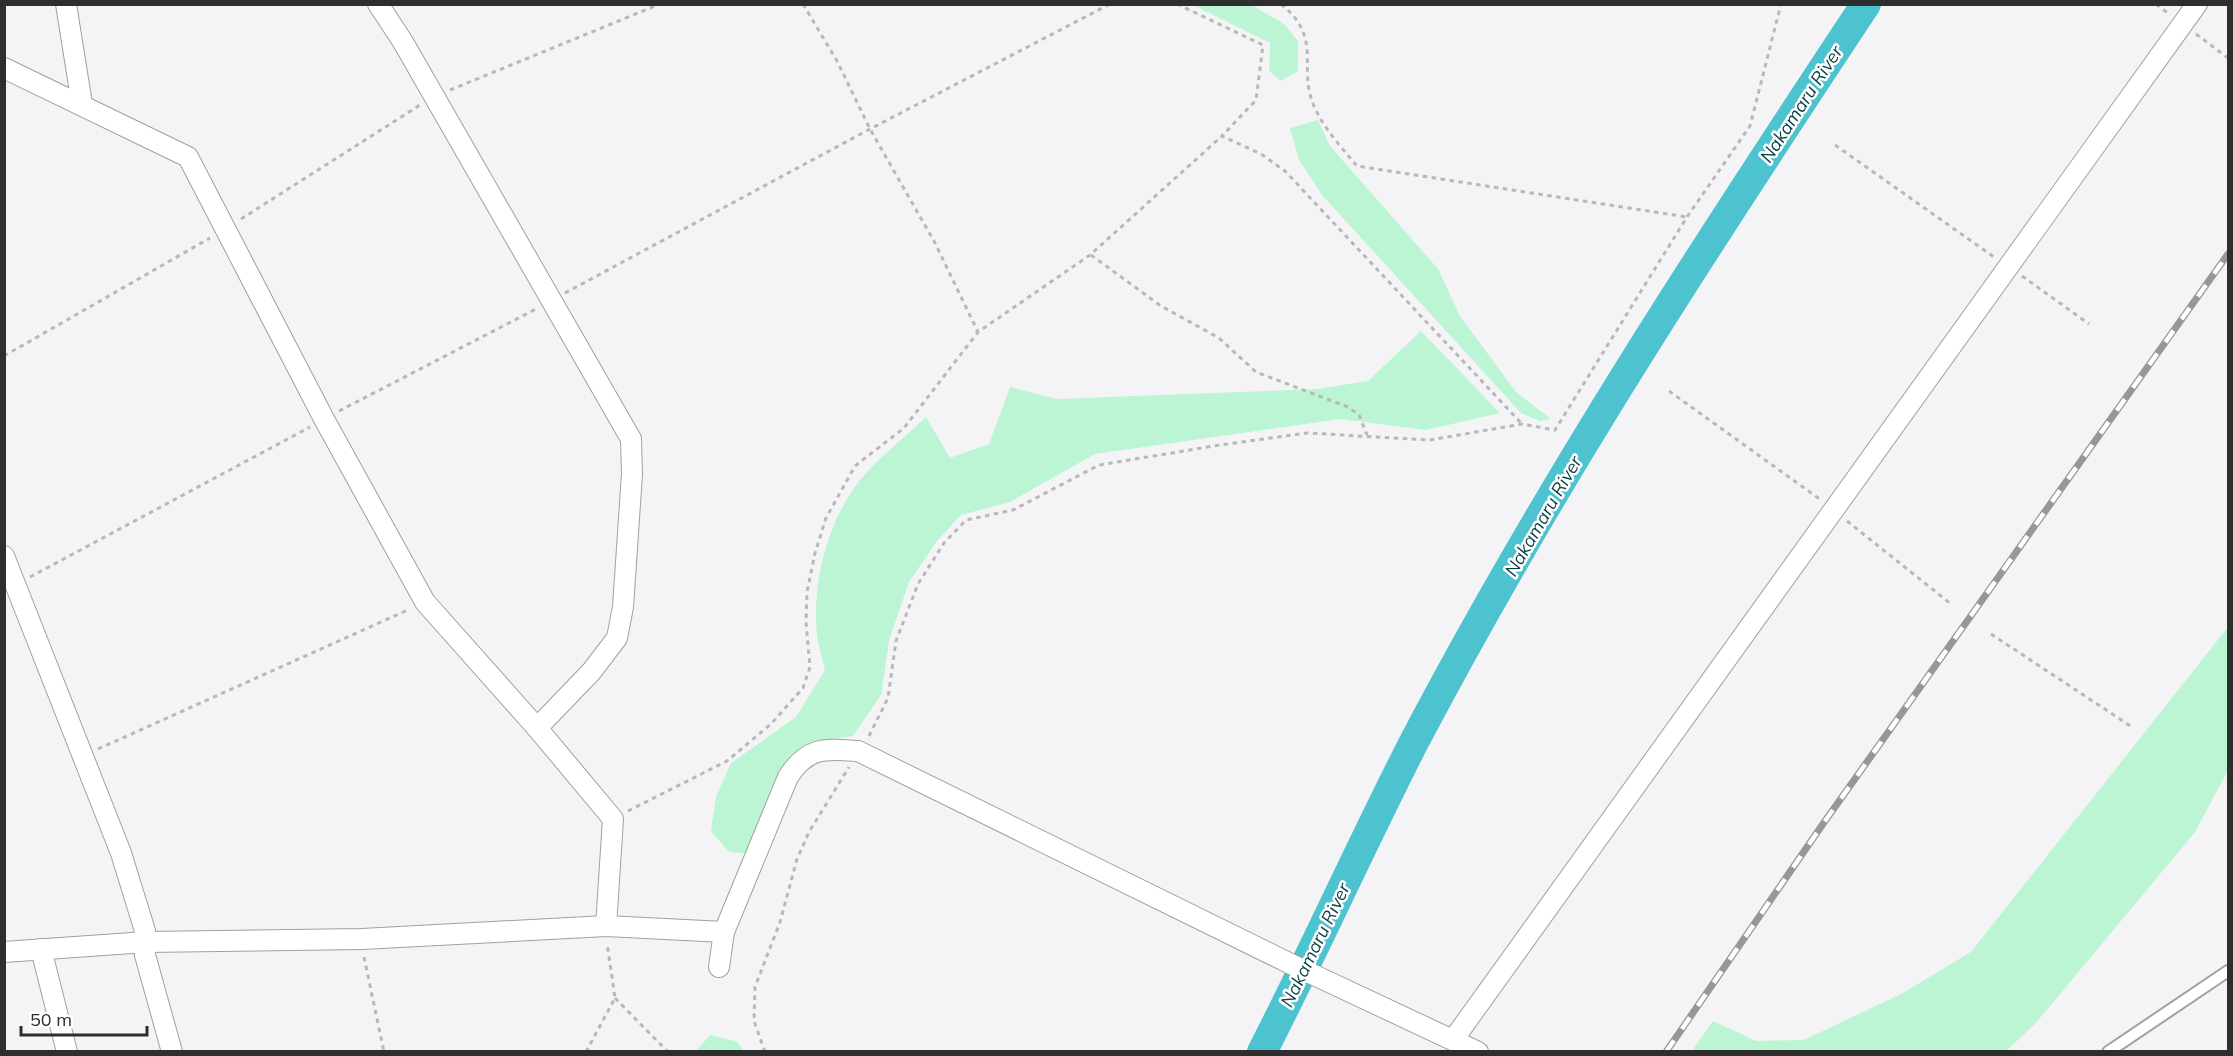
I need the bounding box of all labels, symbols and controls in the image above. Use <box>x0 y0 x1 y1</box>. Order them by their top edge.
water label: Nakamaru River <box>1755 40 1848 167</box>
water label: Nakamaru River <box>1499 451 1587 580</box>
water label: Nakamaru River <box>1275 878 1356 1011</box>
scale bar <box>21 999 147 1037</box>
text: 50 m <box>30 1008 72 1031</box>

